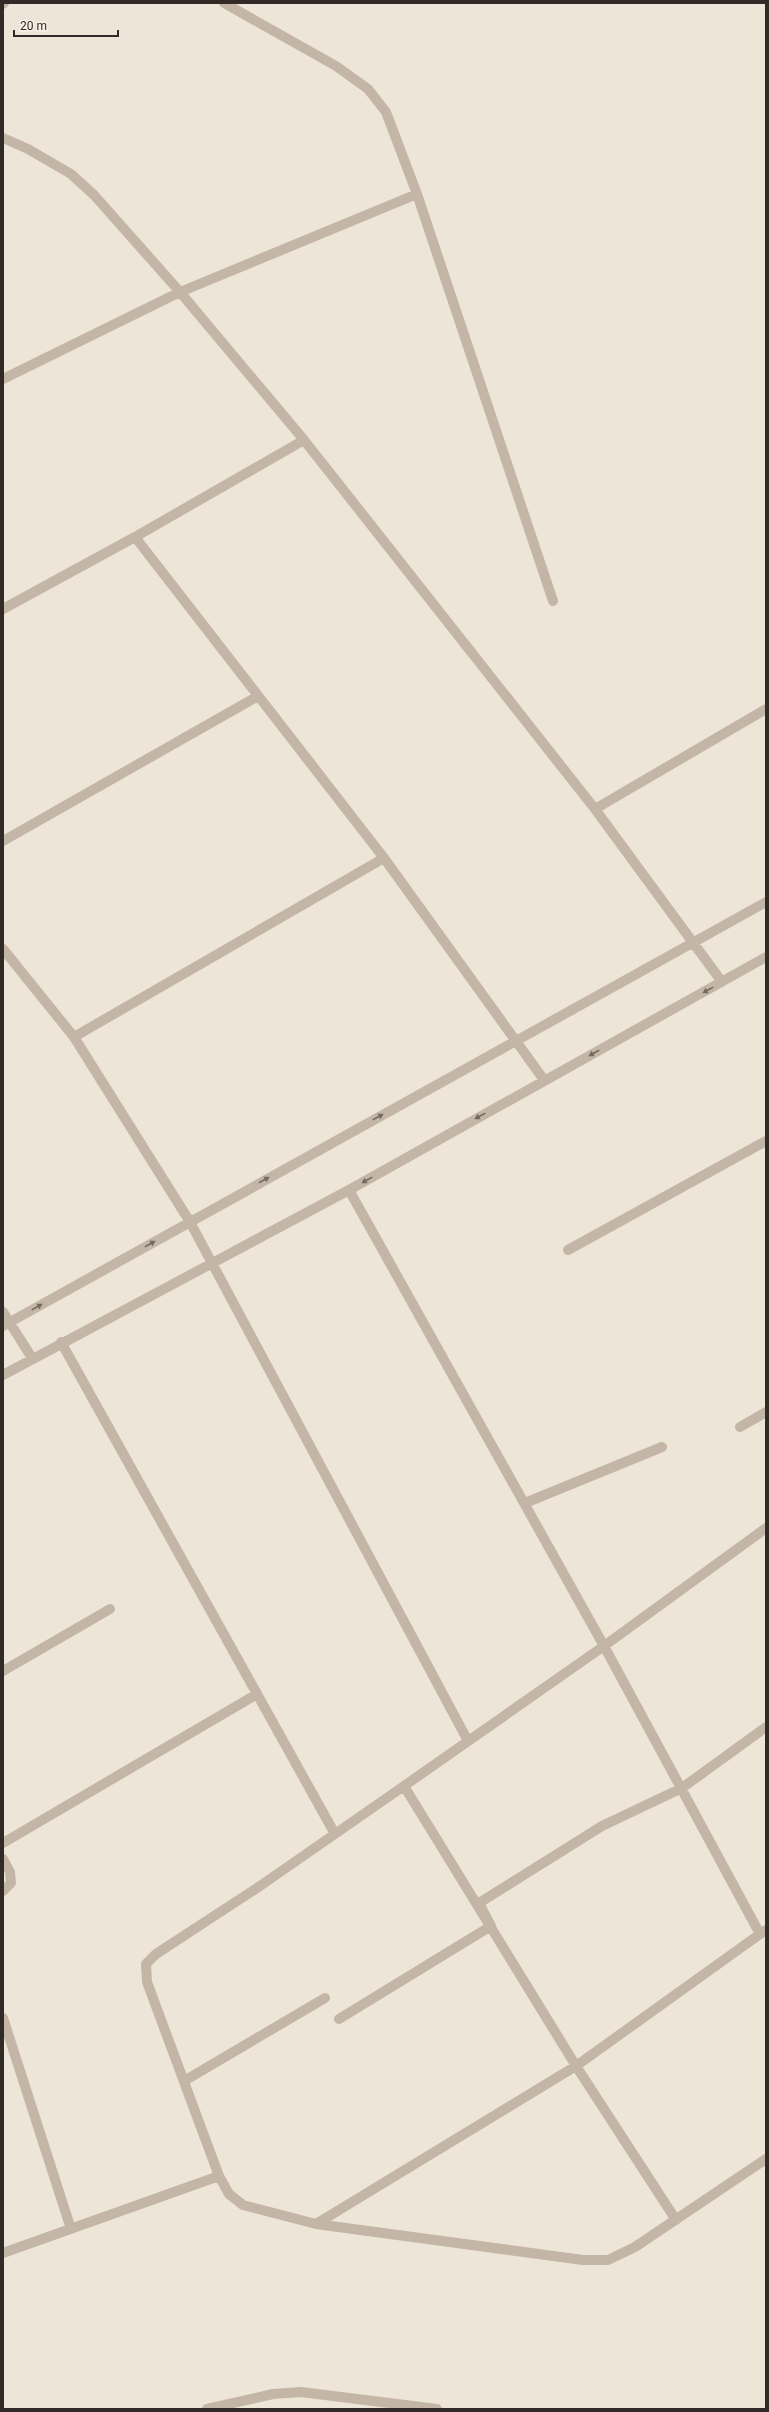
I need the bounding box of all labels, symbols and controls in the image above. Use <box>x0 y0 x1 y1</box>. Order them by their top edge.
scale bar <box>14 12 118 38</box>
text: 20 m <box>20 19 47 33</box>
one-way arrow <box>702 987 714 994</box>
one-way arrow <box>588 1049 600 1056</box>
one-way arrow <box>474 1113 486 1119</box>
one-way arrow <box>372 1114 383 1121</box>
one-way arrow <box>258 1177 270 1184</box>
one-way arrow <box>361 1177 373 1183</box>
one-way arrow <box>145 1240 156 1247</box>
one-way arrow <box>31 1304 43 1311</box>

